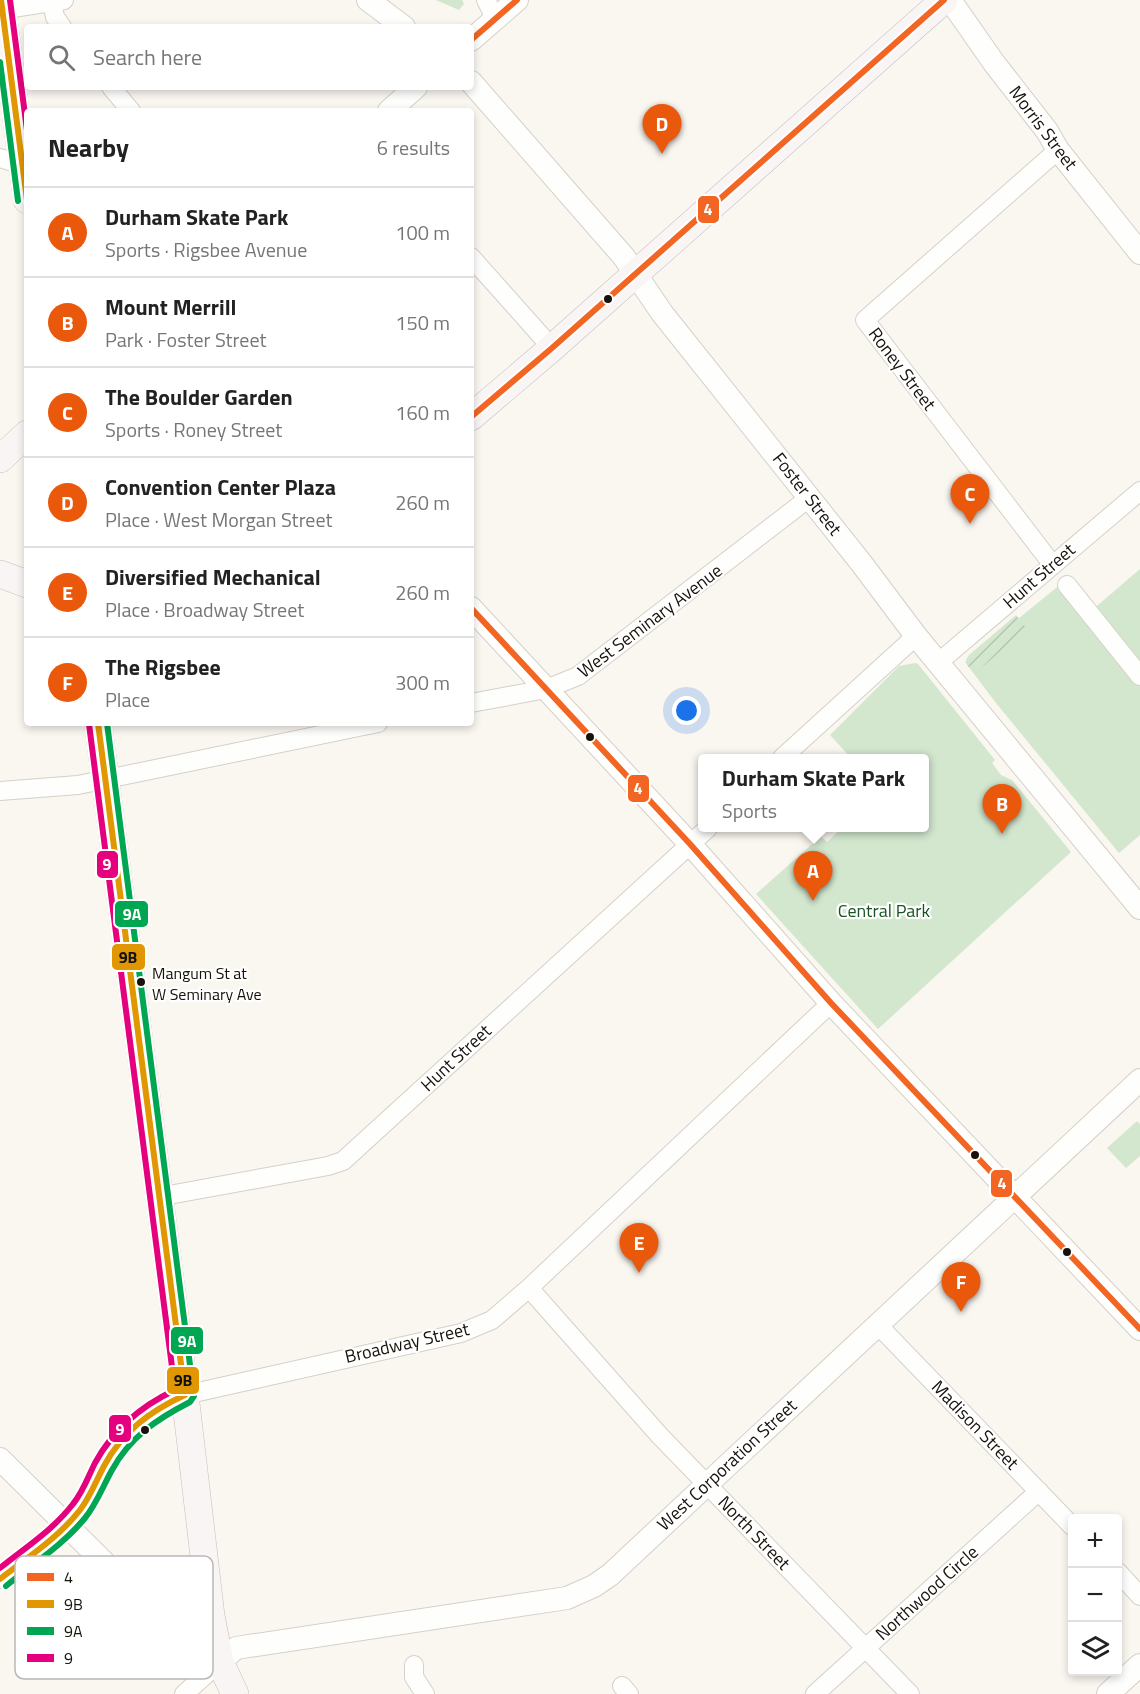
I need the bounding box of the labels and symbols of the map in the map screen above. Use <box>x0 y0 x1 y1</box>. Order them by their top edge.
street label: Morris Street <box>1003 80 1085 176</box>
pin: D <box>642 104 682 154</box>
line badge: 4 <box>697 195 720 224</box>
text: 4 <box>704 197 713 221</box>
unlabelled marker <box>602 293 614 305</box>
street label: Roney Street <box>862 321 943 417</box>
street label: Foster Street <box>766 446 849 542</box>
pin: C <box>950 474 990 524</box>
street label: Hunt Street <box>997 536 1081 615</box>
street label: West Seminary Avenue <box>572 557 728 684</box>
your location <box>672 696 701 725</box>
unlabelled marker <box>584 731 596 743</box>
line badge: 4 <box>627 774 650 803</box>
text: 4 <box>634 776 643 800</box>
pin: B <box>982 784 1022 834</box>
line badge: 9 <box>96 850 119 879</box>
text: 9 <box>103 852 112 876</box>
pin: A <box>794 852 832 901</box>
park label: Central Park <box>838 897 931 924</box>
line badge: 9A <box>114 900 149 928</box>
text: 9A <box>123 902 142 926</box>
line badge: 9B <box>111 943 146 971</box>
text: 9B <box>119 945 138 969</box>
place label: Mangum St at W Seminary Ave <box>152 961 262 1006</box>
marker: Mangum St at W Seminary Ave <box>135 976 147 988</box>
street label: Hunt Street <box>414 1017 498 1098</box>
unlabelled marker <box>969 1149 981 1161</box>
line badge: 4 <box>990 1169 1013 1198</box>
text: 4 <box>998 1171 1007 1195</box>
pin: E <box>620 1224 658 1273</box>
unlabelled marker <box>1061 1246 1073 1258</box>
pin: F <box>942 1262 980 1312</box>
street label: Broadway Street <box>342 1315 472 1370</box>
line badge: 9A <box>170 1326 204 1355</box>
text: 9A <box>178 1329 197 1353</box>
line badge: 9B <box>166 1366 200 1395</box>
text: 9B <box>174 1368 193 1392</box>
street label: Madison Street <box>926 1374 1026 1476</box>
street label: West Corporation Street <box>651 1392 803 1537</box>
line badge: 9 <box>108 1414 132 1443</box>
text: 9 <box>116 1417 125 1441</box>
unlabelled marker <box>139 1424 151 1436</box>
street label: North Street <box>712 1489 797 1576</box>
street label: Northwood Circle <box>869 1539 984 1646</box>
legend <box>15 1556 213 1679</box>
text: 4 <box>64 1565 73 1589</box>
text: 9B <box>64 1592 83 1616</box>
text: 9A <box>64 1619 83 1643</box>
text: 9 <box>64 1646 73 1670</box>

